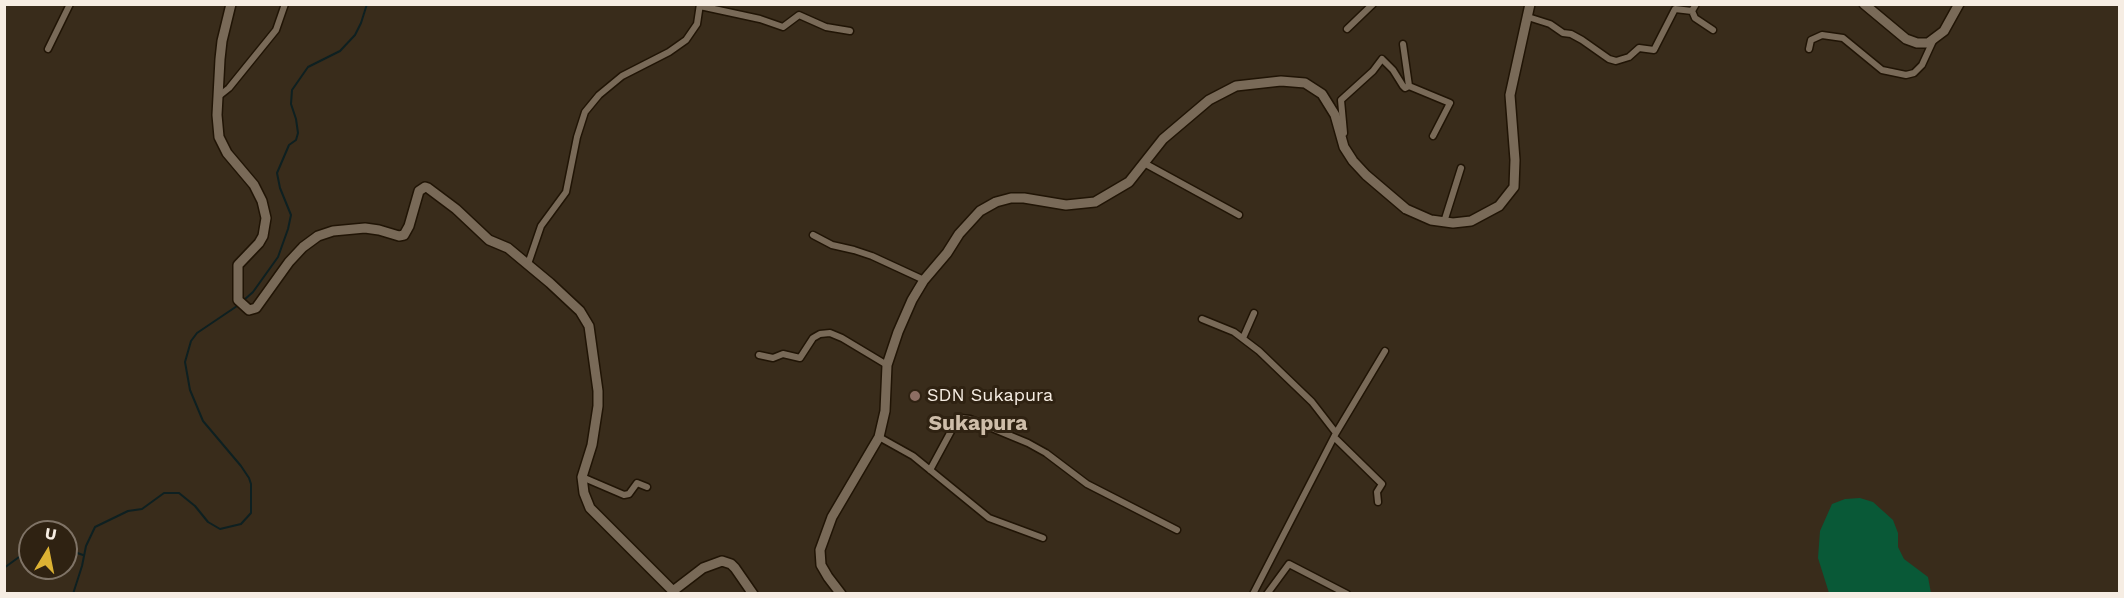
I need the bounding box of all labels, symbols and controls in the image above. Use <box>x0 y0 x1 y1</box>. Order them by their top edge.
place label: SDN Sukapura <box>927 385 1053 407</box>
marker: SDN Sukapura <box>908 389 922 403</box>
district label: Sukapura <box>929 411 1027 437</box>
north arrow <box>18 520 78 580</box>
text: U <box>44 523 58 544</box>

